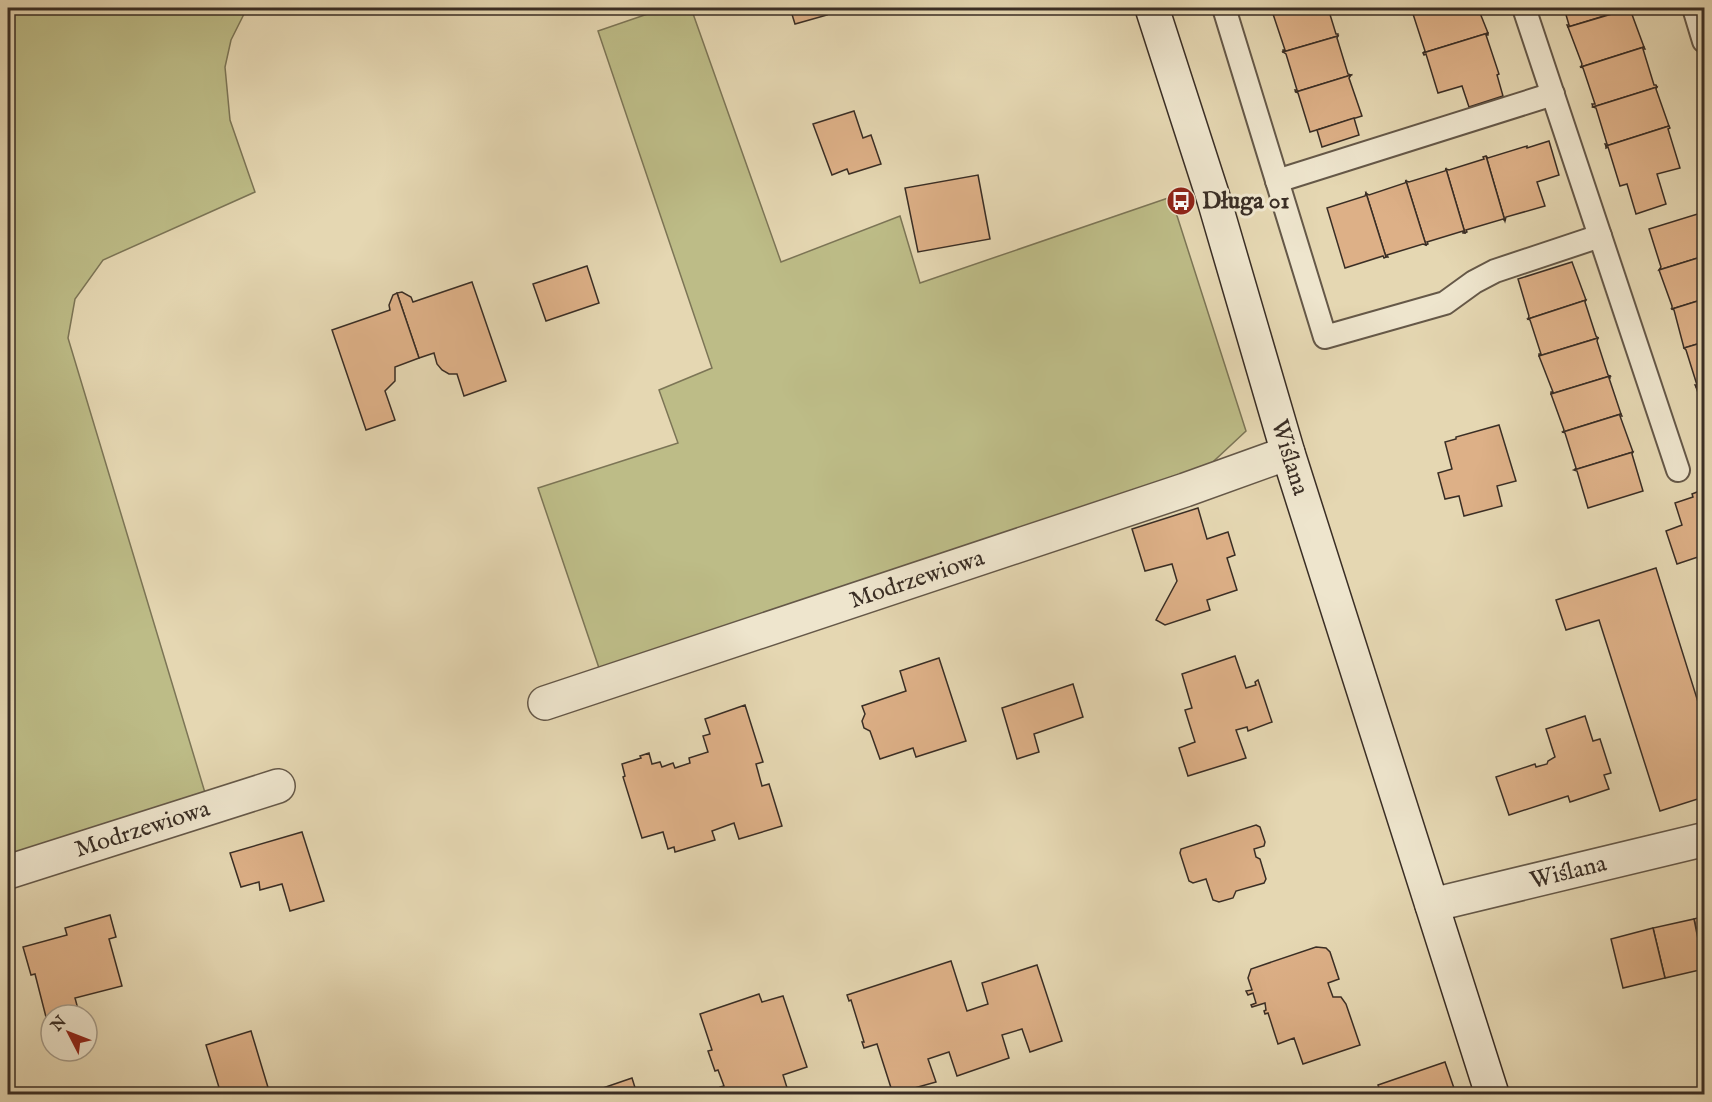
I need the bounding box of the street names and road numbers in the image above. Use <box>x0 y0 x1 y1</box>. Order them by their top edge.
street label: Wiślana <box>1263 416 1316 500</box>
street label: Modrzewiowa <box>846 542 989 616</box>
street label: Modrzewiowa <box>71 793 214 865</box>
street label: Wiślana <box>1527 848 1610 896</box>

